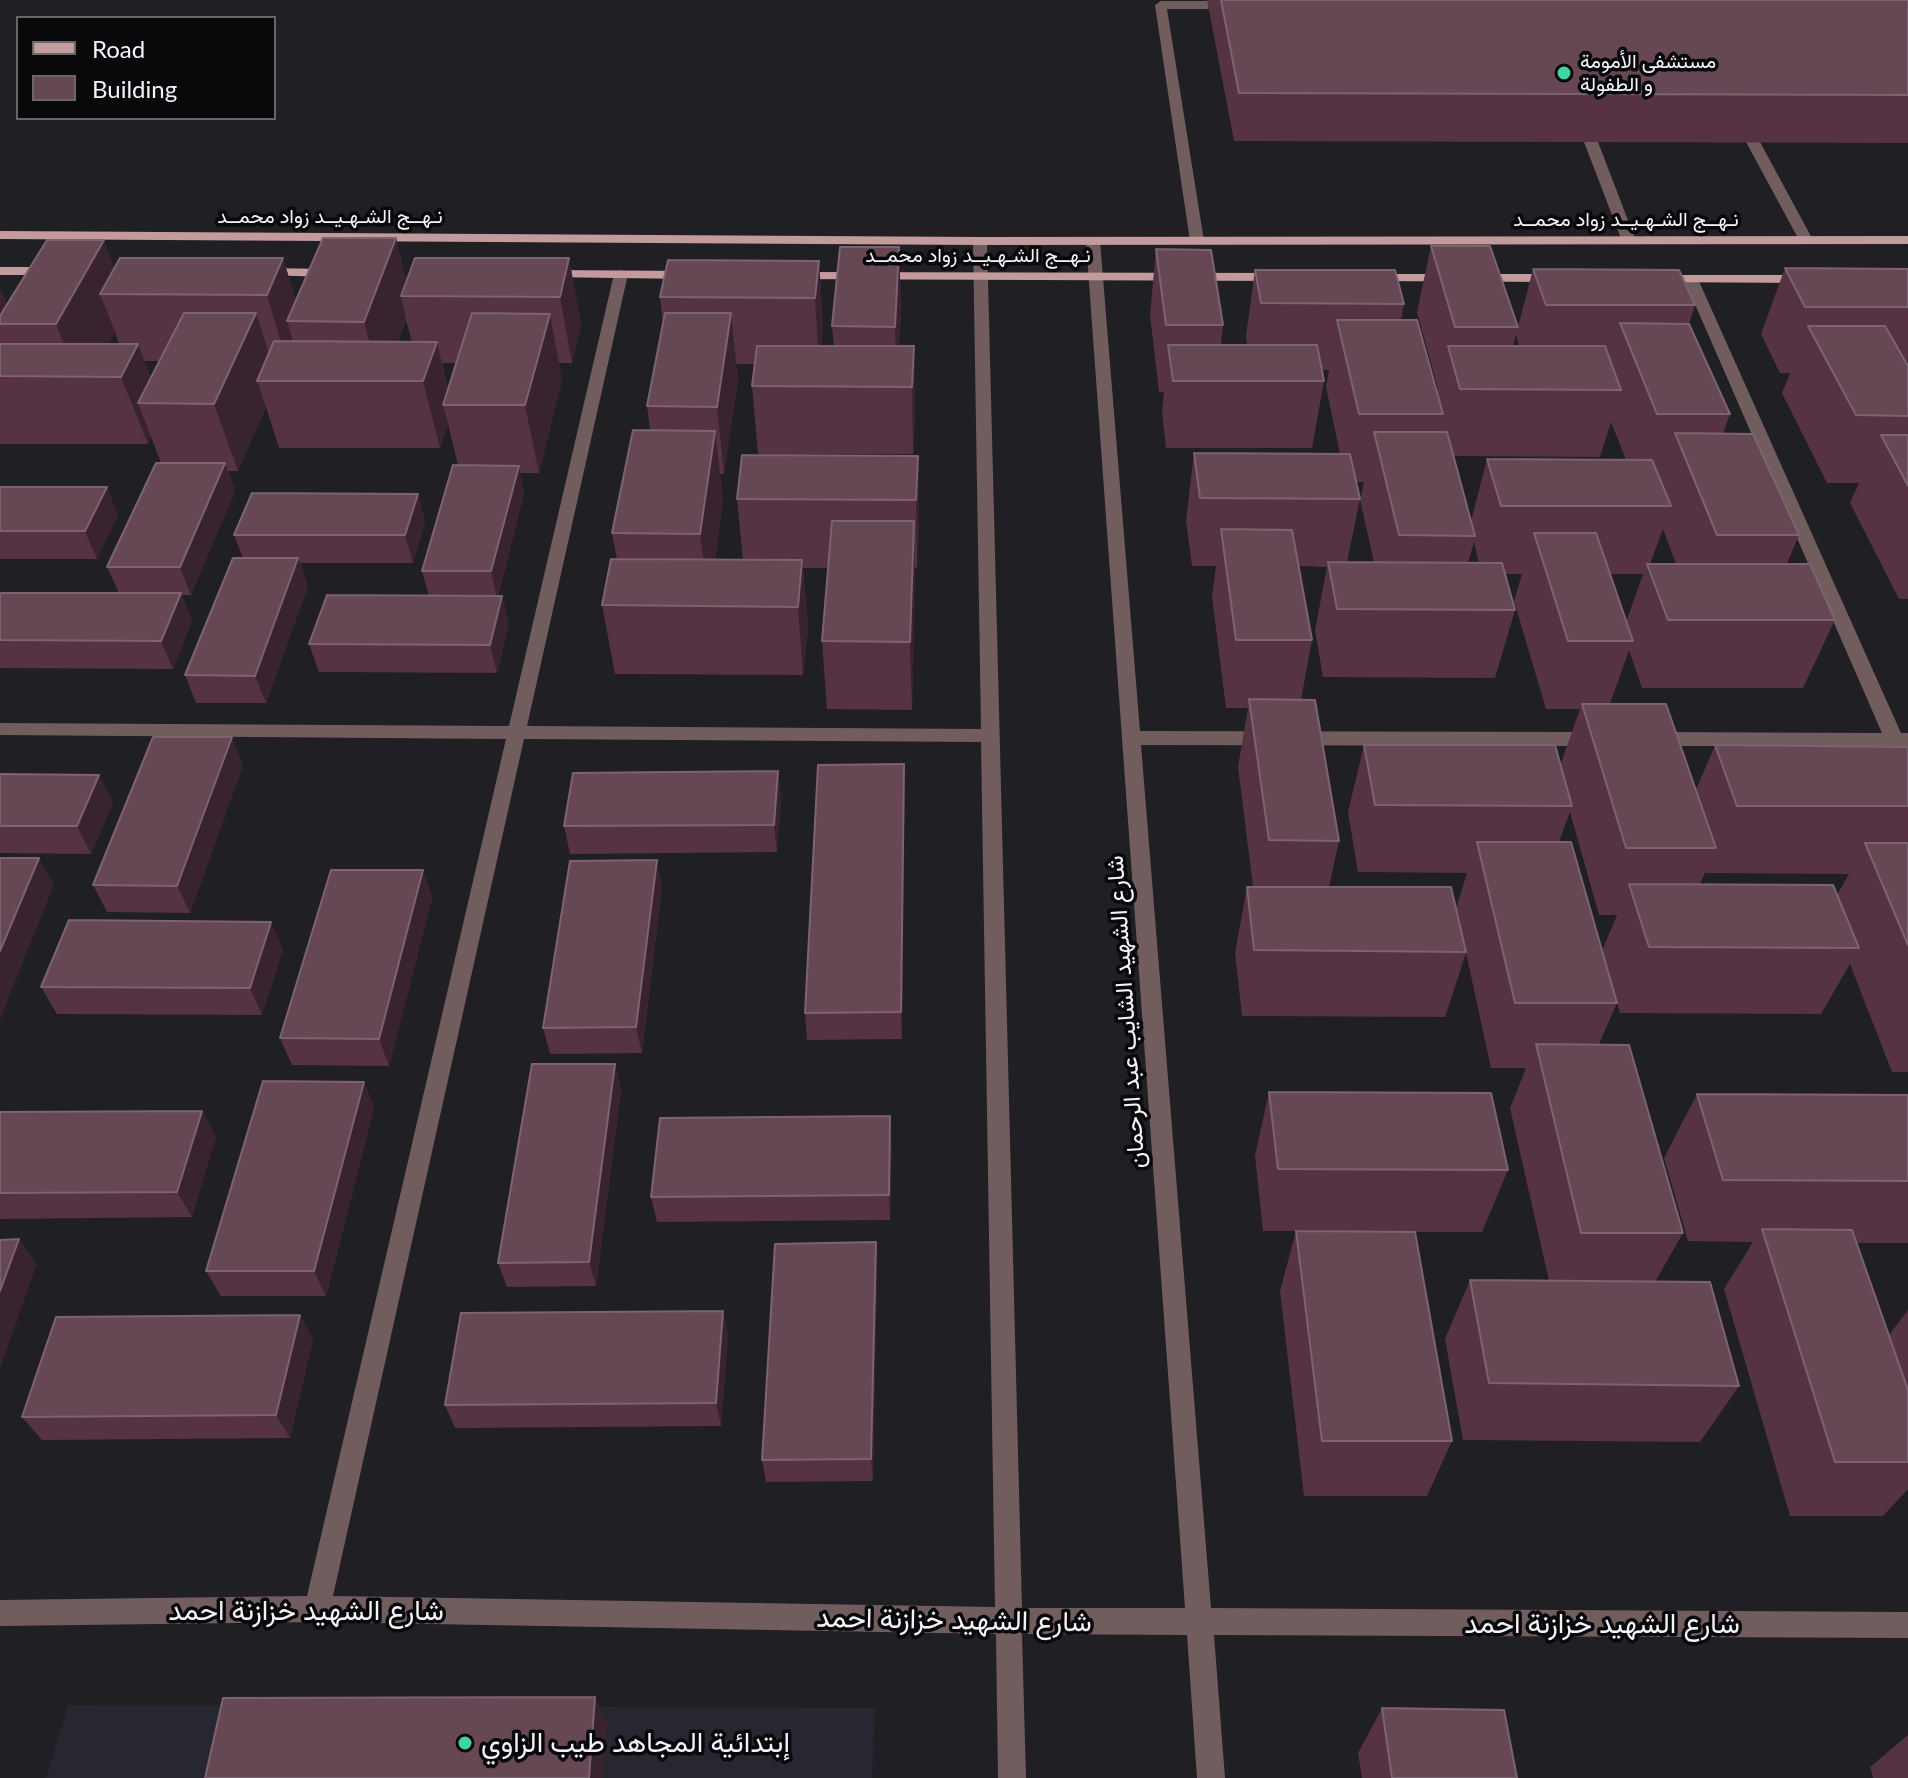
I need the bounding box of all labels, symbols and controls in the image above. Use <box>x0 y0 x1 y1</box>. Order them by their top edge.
legend <box>16 16 276 120</box>
text: Road <box>92 34 145 63</box>
place label: مستشفى الأمومة و الطفولة <box>1580 50 1716 97</box>
marker: مستشفى الأمومة و الطفولة <box>1555 64 1573 82</box>
text: Building <box>92 74 177 103</box>
street label: نـهــج الشـهـيــد زواد محمــد <box>217 205 443 229</box>
street label: نـهــج الشـهـيــد زواد محمــد <box>1513 208 1739 232</box>
street label: نـهــج الشـهـيــد زواد محمــد <box>865 244 1091 268</box>
street label: شارع الشهيد الشايب عبد الرحمان <box>1101 855 1151 1169</box>
street label: شارع الشهيد خزازنة احمد <box>168 1594 444 1628</box>
street label: شارع الشهيد خزازنة احمد <box>816 1601 1092 1639</box>
street label: شارع الشهيد خزازنة احمد <box>1464 1607 1740 1641</box>
place label: إبتدائية المجاهد طيب الزاوي <box>481 1726 790 1760</box>
marker: إبتدائية المجاهد طيب الزاوي <box>456 1734 474 1752</box>

